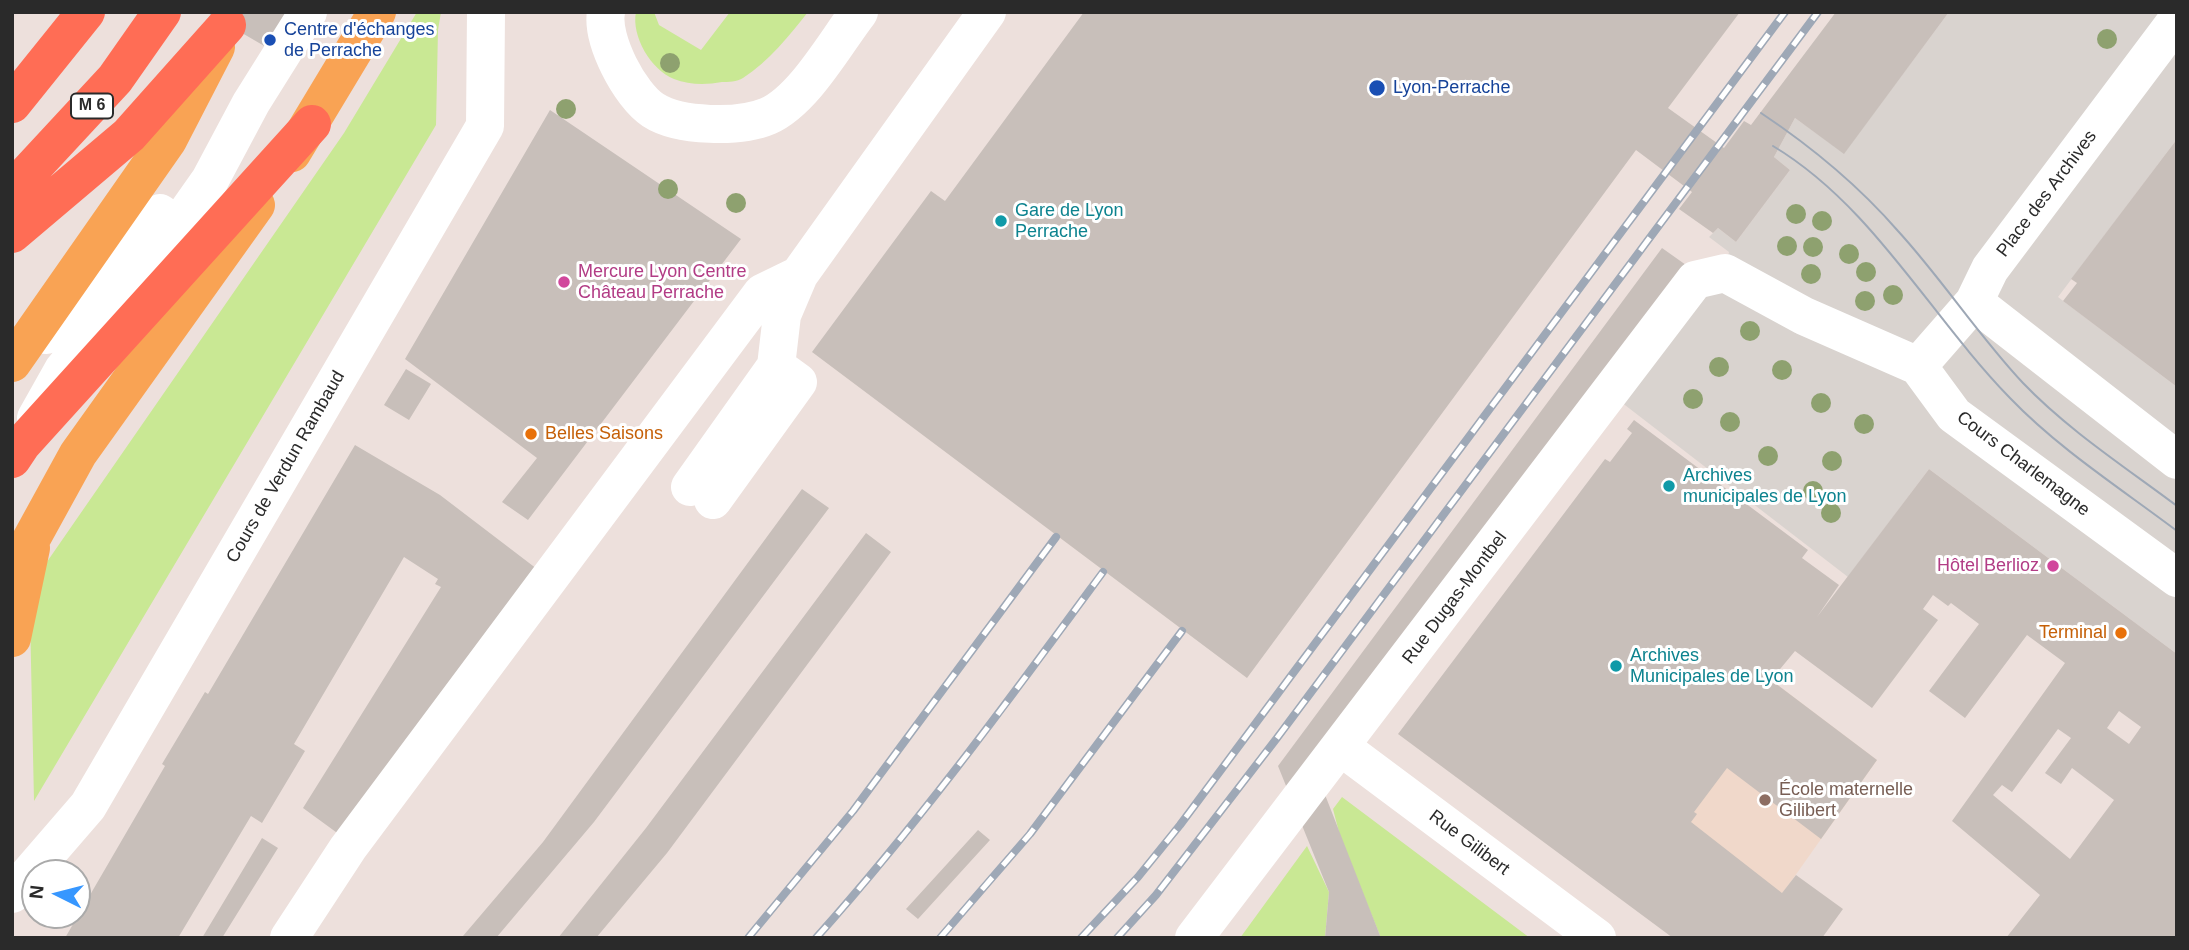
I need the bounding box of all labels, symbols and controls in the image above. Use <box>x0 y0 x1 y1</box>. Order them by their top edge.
place label: Centre d'échanges de Perrache <box>284 19 435 61</box>
marker: Centre d'échanges de Perrache <box>262 32 278 48</box>
place label: Lyon-Perrache <box>1393 77 1510 99</box>
marker: Lyon-Perrache <box>1367 78 1387 98</box>
road number: M 6 <box>71 94 113 118</box>
street label: Place des Archives <box>1992 126 2102 262</box>
place label: Gare de Lyon Perrache <box>1015 200 1123 242</box>
marker: Gare de Lyon Perrache <box>993 213 1009 229</box>
place label: Mercure Lyon Centre Château Perrache <box>578 261 746 304</box>
marker: Mercure Lyon Centre Château Perrache <box>556 274 572 290</box>
street label: Cours de Verdun Rambaud <box>222 367 350 567</box>
street label: Cours Charlemagne <box>1952 407 2094 521</box>
place label: Belles Saisons <box>545 423 663 445</box>
marker: Belles Saisons <box>523 426 539 442</box>
place label: Archives municipales de Lyon <box>1683 465 1846 508</box>
marker: Archives municipales de Lyon <box>1661 478 1677 494</box>
street label: Rue Dugas-Montbel <box>1398 528 1512 668</box>
place label: Hôtel Berlioz <box>1937 555 2039 577</box>
marker: Hôtel Berlioz <box>2045 558 2061 574</box>
place label: Terminal <box>2039 622 2107 644</box>
marker: Terminal <box>2113 625 2129 641</box>
place label: Archives Municipales de Lyon <box>1630 645 1793 688</box>
marker: Archives Municipales de Lyon <box>1608 658 1624 674</box>
place label: École maternelle Gilibert <box>1779 779 1913 822</box>
marker: École maternelle Gilibert <box>1757 792 1773 808</box>
street label: Rue Gilibert <box>1425 806 1513 880</box>
north arrow <box>21 859 91 929</box>
text: N <box>25 884 48 900</box>

